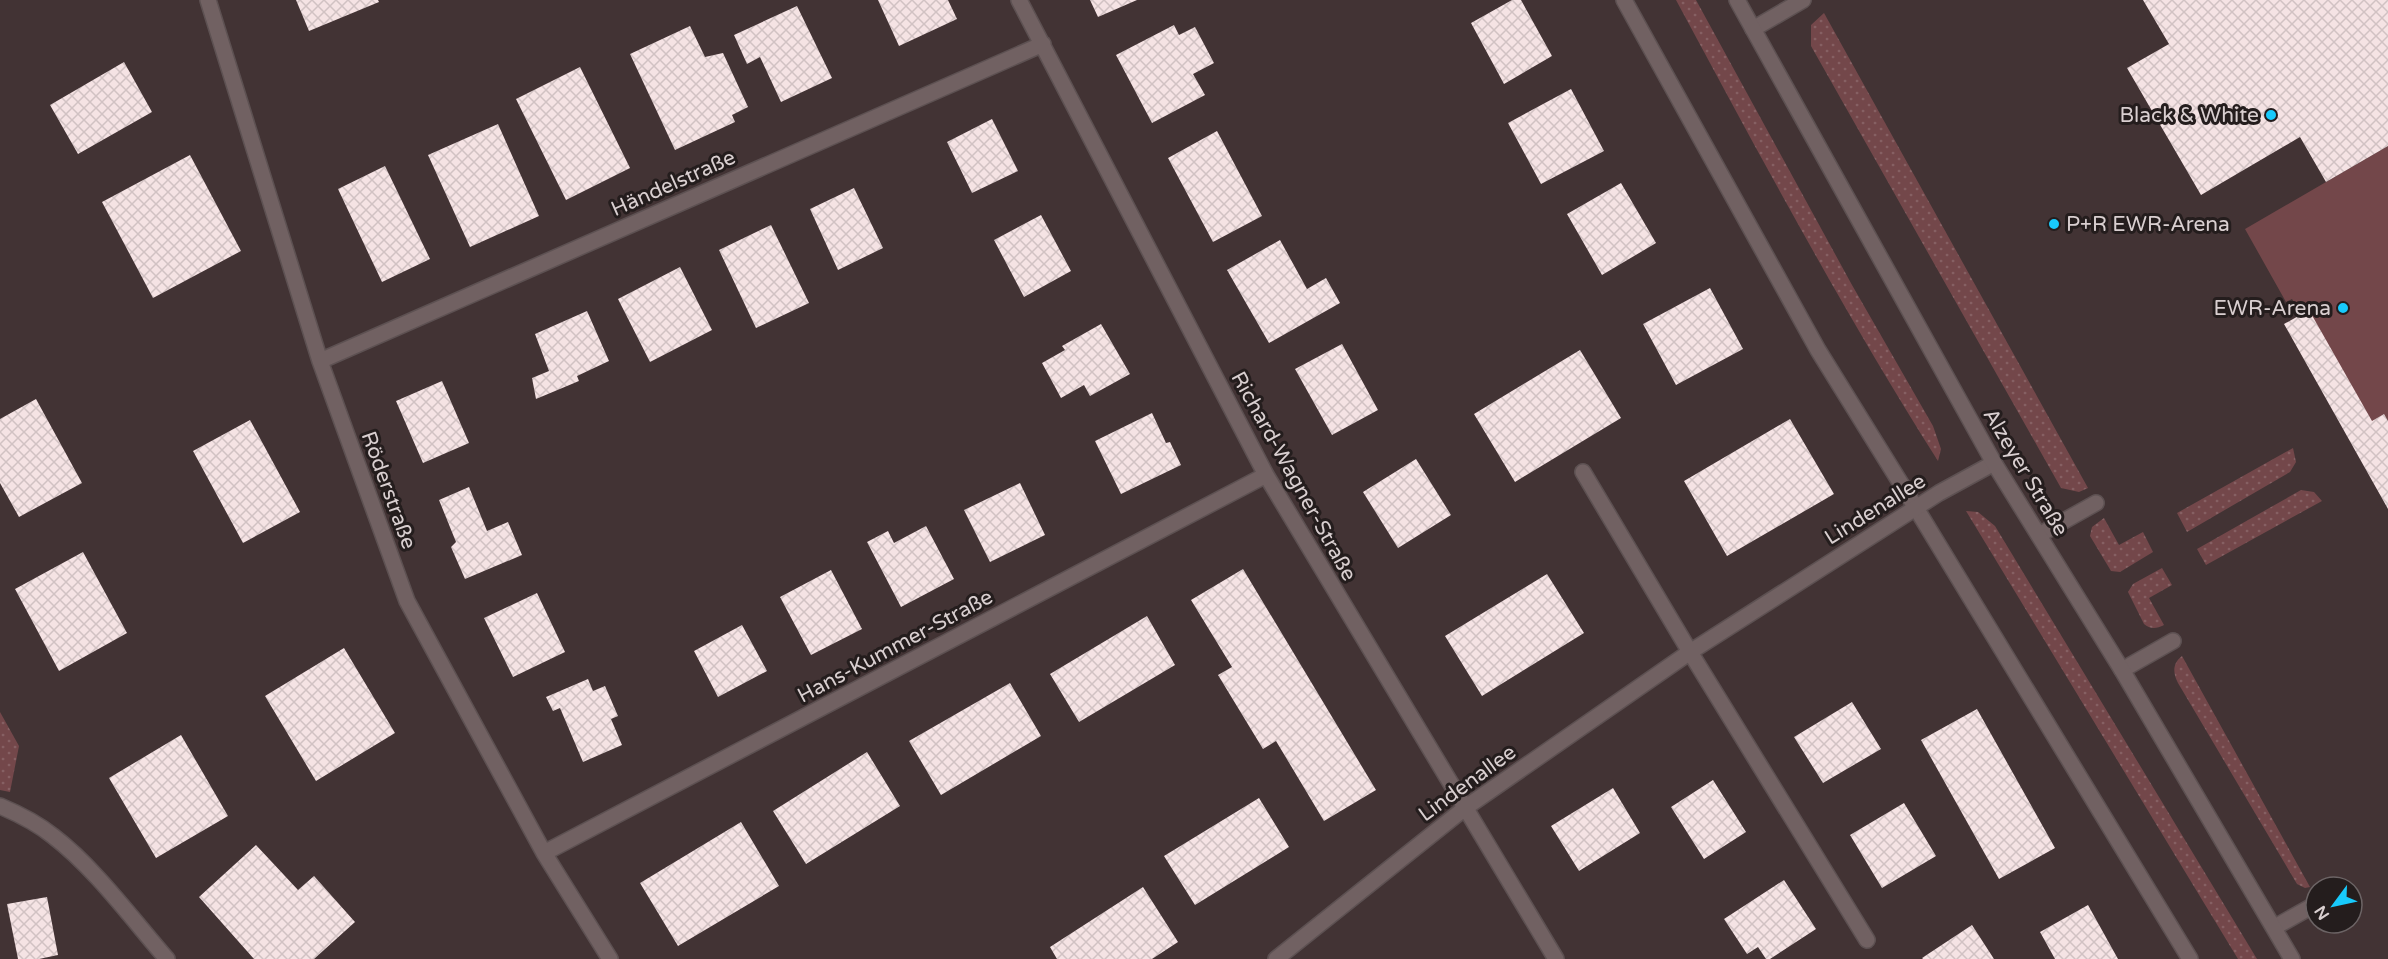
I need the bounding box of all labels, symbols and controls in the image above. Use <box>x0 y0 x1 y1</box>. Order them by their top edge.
place label: Black & White <box>2120 103 2259 128</box>
marker: Black & White <box>2264 108 2278 122</box>
street label: Händelstraße <box>607 145 739 222</box>
place label: P+R EWR-Arena <box>2066 212 2230 237</box>
marker: P+R EWR-Arena <box>2047 217 2061 231</box>
place label: EWR-Arena <box>2213 296 2331 321</box>
marker: EWR-Arena <box>2336 301 2350 315</box>
street label: Richard-Wagner-Straße <box>1226 367 1362 585</box>
street label: Alzeyer Straße <box>1978 404 2074 541</box>
street label: Röderstraße <box>356 428 421 553</box>
street label: Lindenallee <box>1820 469 1930 550</box>
street label: Hans-Kummer-Straße <box>793 584 997 709</box>
street label: Lindenallee <box>1414 740 1521 827</box>
north arrow <box>2304 875 2364 935</box>
text: N <box>2310 902 2334 923</box>

